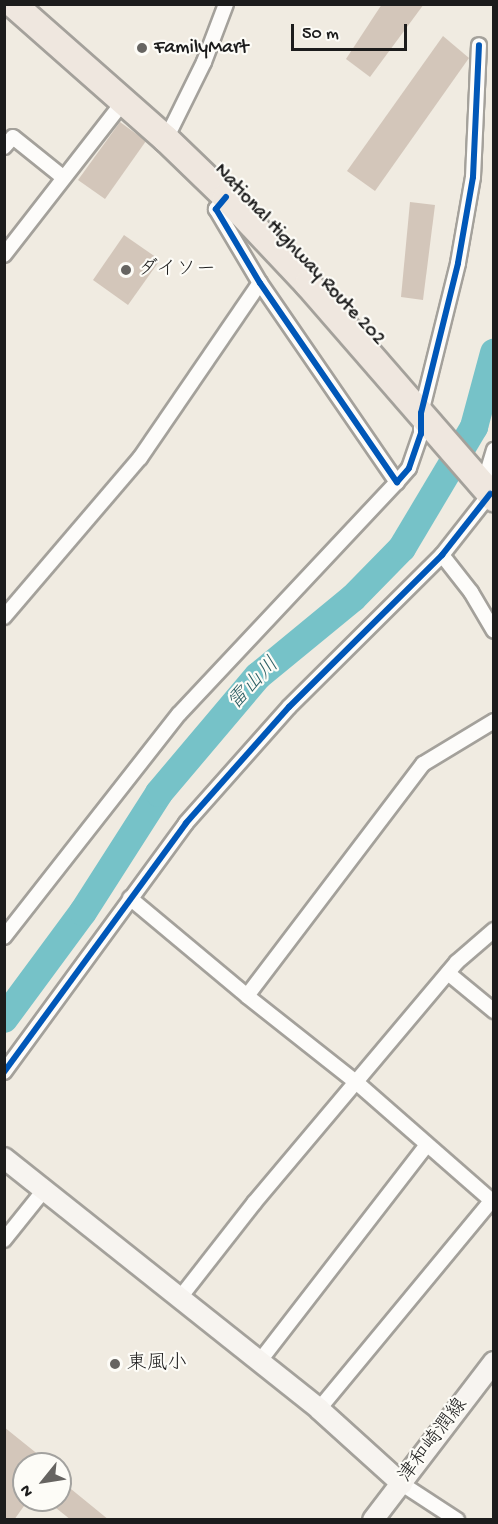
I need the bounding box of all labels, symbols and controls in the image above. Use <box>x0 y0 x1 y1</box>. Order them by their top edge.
scale bar <box>294 12 410 50</box>
text: 50 m <box>302 24 339 45</box>
place label: FamilyMart <box>154 36 248 60</box>
marker: FamilyMart <box>135 41 149 55</box>
street label: National Highway Route 202 <box>208 159 390 351</box>
place label: ダイソー <box>138 258 218 282</box>
marker: ダイソー <box>119 263 133 277</box>
water label: 雷山川 <box>224 654 286 716</box>
place label: 東風小 <box>127 1352 187 1376</box>
marker: 東風小 <box>108 1357 122 1371</box>
street label: 津和崎潤線 <box>394 1394 474 1488</box>
north arrow <box>12 1452 72 1512</box>
text: N <box>17 1481 39 1500</box>

